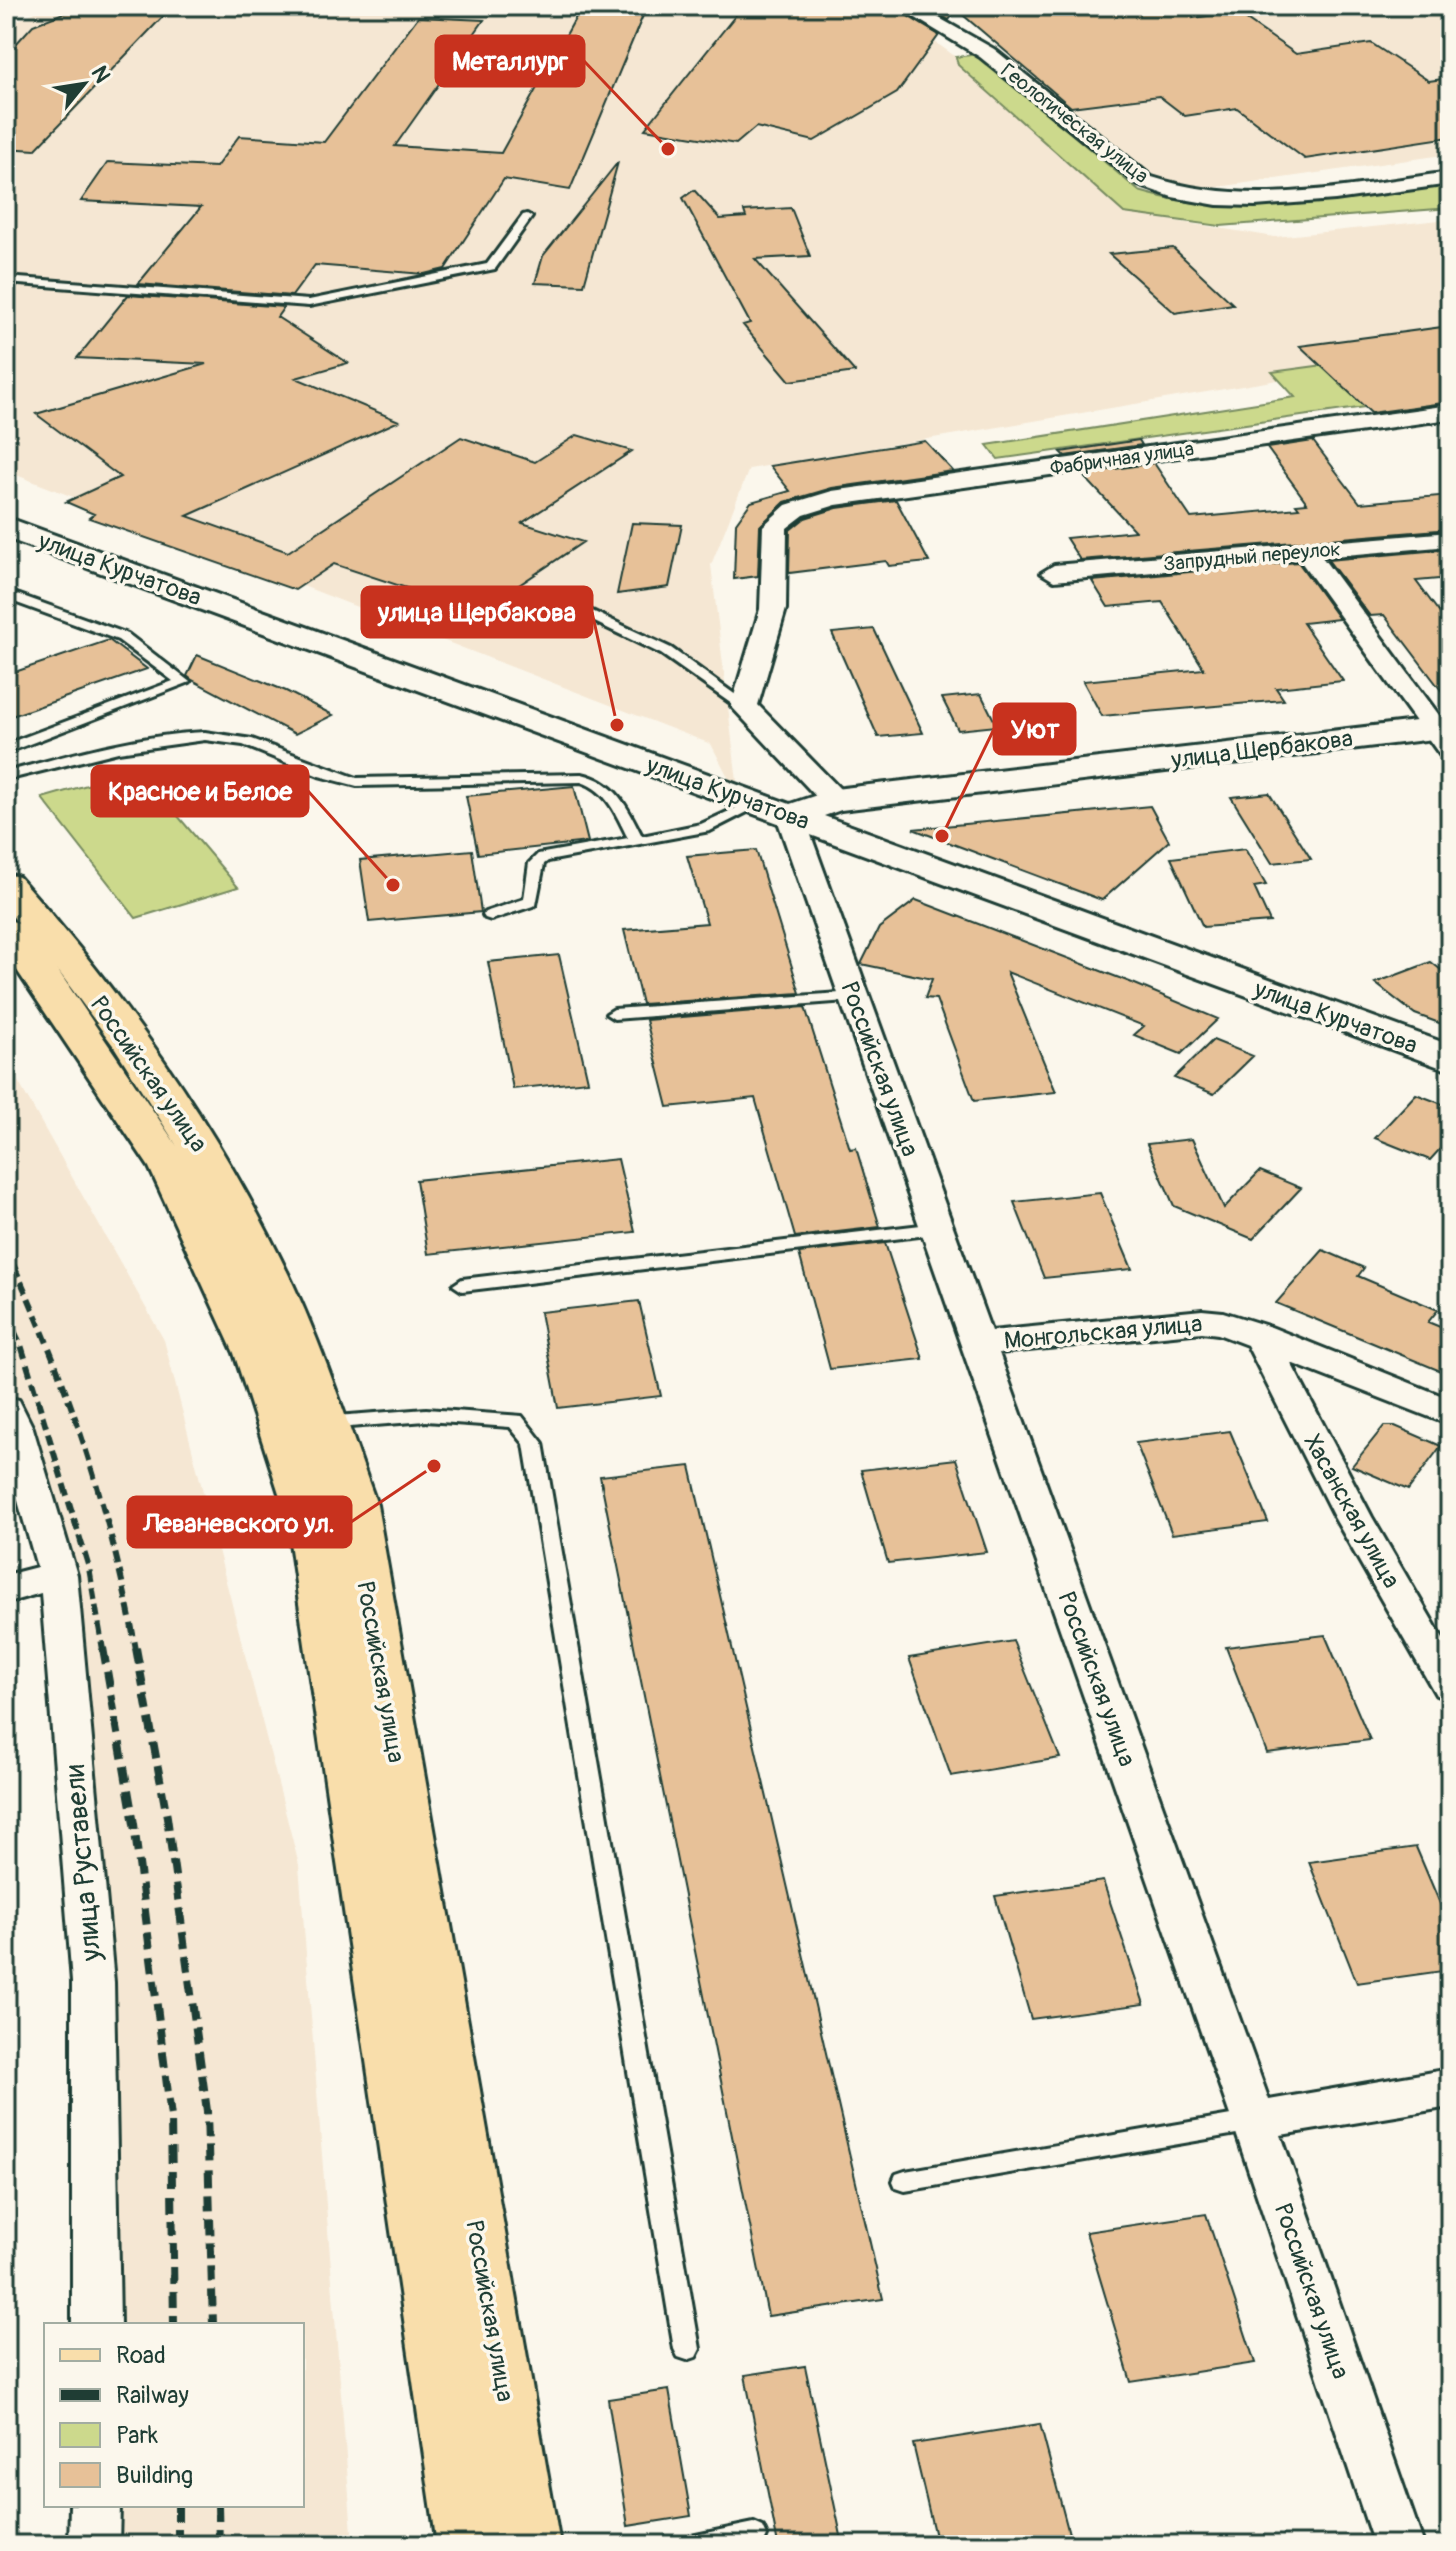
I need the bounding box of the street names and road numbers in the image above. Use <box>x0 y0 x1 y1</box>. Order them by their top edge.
street label: Геологическая улица <box>996 58 1153 189</box>
street label: Фабричная улица <box>1049 436 1196 481</box>
street label: улица Курчатова <box>33 526 205 612</box>
street label: Запрудный переулок <box>1162 536 1342 577</box>
street label: улица Щербакова <box>1169 724 1354 775</box>
street label: улица Курчатова <box>641 750 813 836</box>
street label: улица Курчатова <box>1249 974 1421 1060</box>
street label: Российская улица <box>835 978 925 1160</box>
street label: Российская улица <box>84 991 213 1158</box>
street label: Монгольская улица <box>1003 1309 1203 1356</box>
street label: Хасанская улица <box>1297 1429 1406 1593</box>
street label: Российская улица <box>350 1579 411 1765</box>
street label: Российская улица <box>1052 1588 1142 1770</box>
street label: улица Руставели <box>57 1763 110 1964</box>
street label: Российская улица <box>1268 2200 1355 2383</box>
street label: Российская улица <box>459 2218 520 2404</box>

